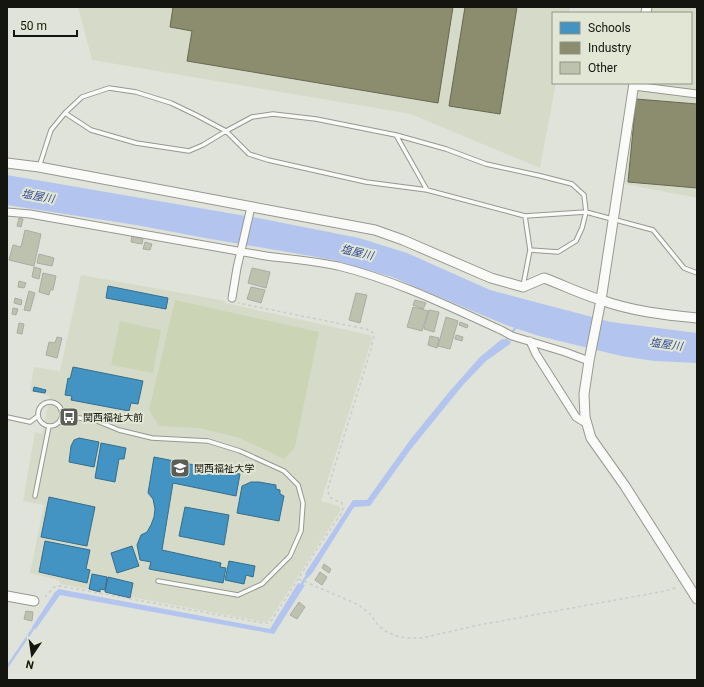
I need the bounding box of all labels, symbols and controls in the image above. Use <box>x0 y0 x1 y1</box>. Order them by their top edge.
scale bar <box>14 12 77 38</box>
legend <box>552 12 692 84</box>
text: 50 m <box>20 19 47 33</box>
text: Schools <box>588 21 631 35</box>
text: Industry <box>588 41 632 55</box>
text: Other <box>588 61 617 75</box>
water label: 塩屋川 <box>21 187 56 206</box>
water label: 塩屋川 <box>339 242 375 263</box>
water label: 塩屋川 <box>649 336 684 353</box>
bus stop icon: 関西福祉大前 <box>58 406 80 428</box>
place label: 関西福祉大前 <box>83 412 143 423</box>
school or university icon: 関西福祉大学 <box>169 457 191 479</box>
place label: 関西福祉大学 <box>194 463 254 474</box>
north arrow <box>12 635 52 675</box>
text: N <box>24 657 35 671</box>

